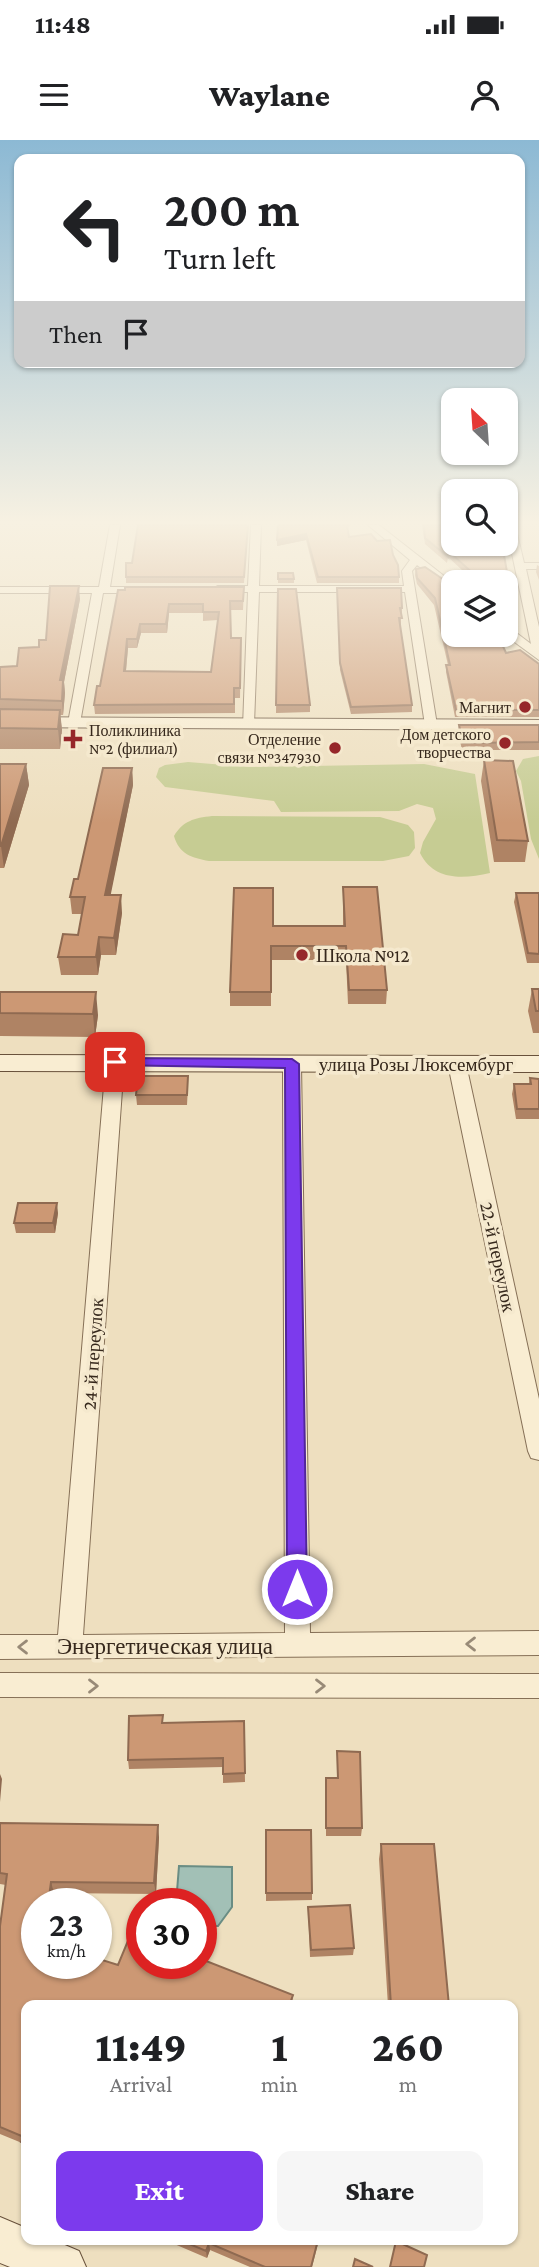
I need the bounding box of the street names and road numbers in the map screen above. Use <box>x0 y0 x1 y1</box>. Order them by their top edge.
street label: улица Розы Люксембург <box>319 1054 514 1075</box>
street label: 22-й переулок <box>476 1200 520 1315</box>
street label: 24-й переулок <box>79 1296 107 1411</box>
street label: Энергетическая улица <box>57 1633 273 1659</box>

